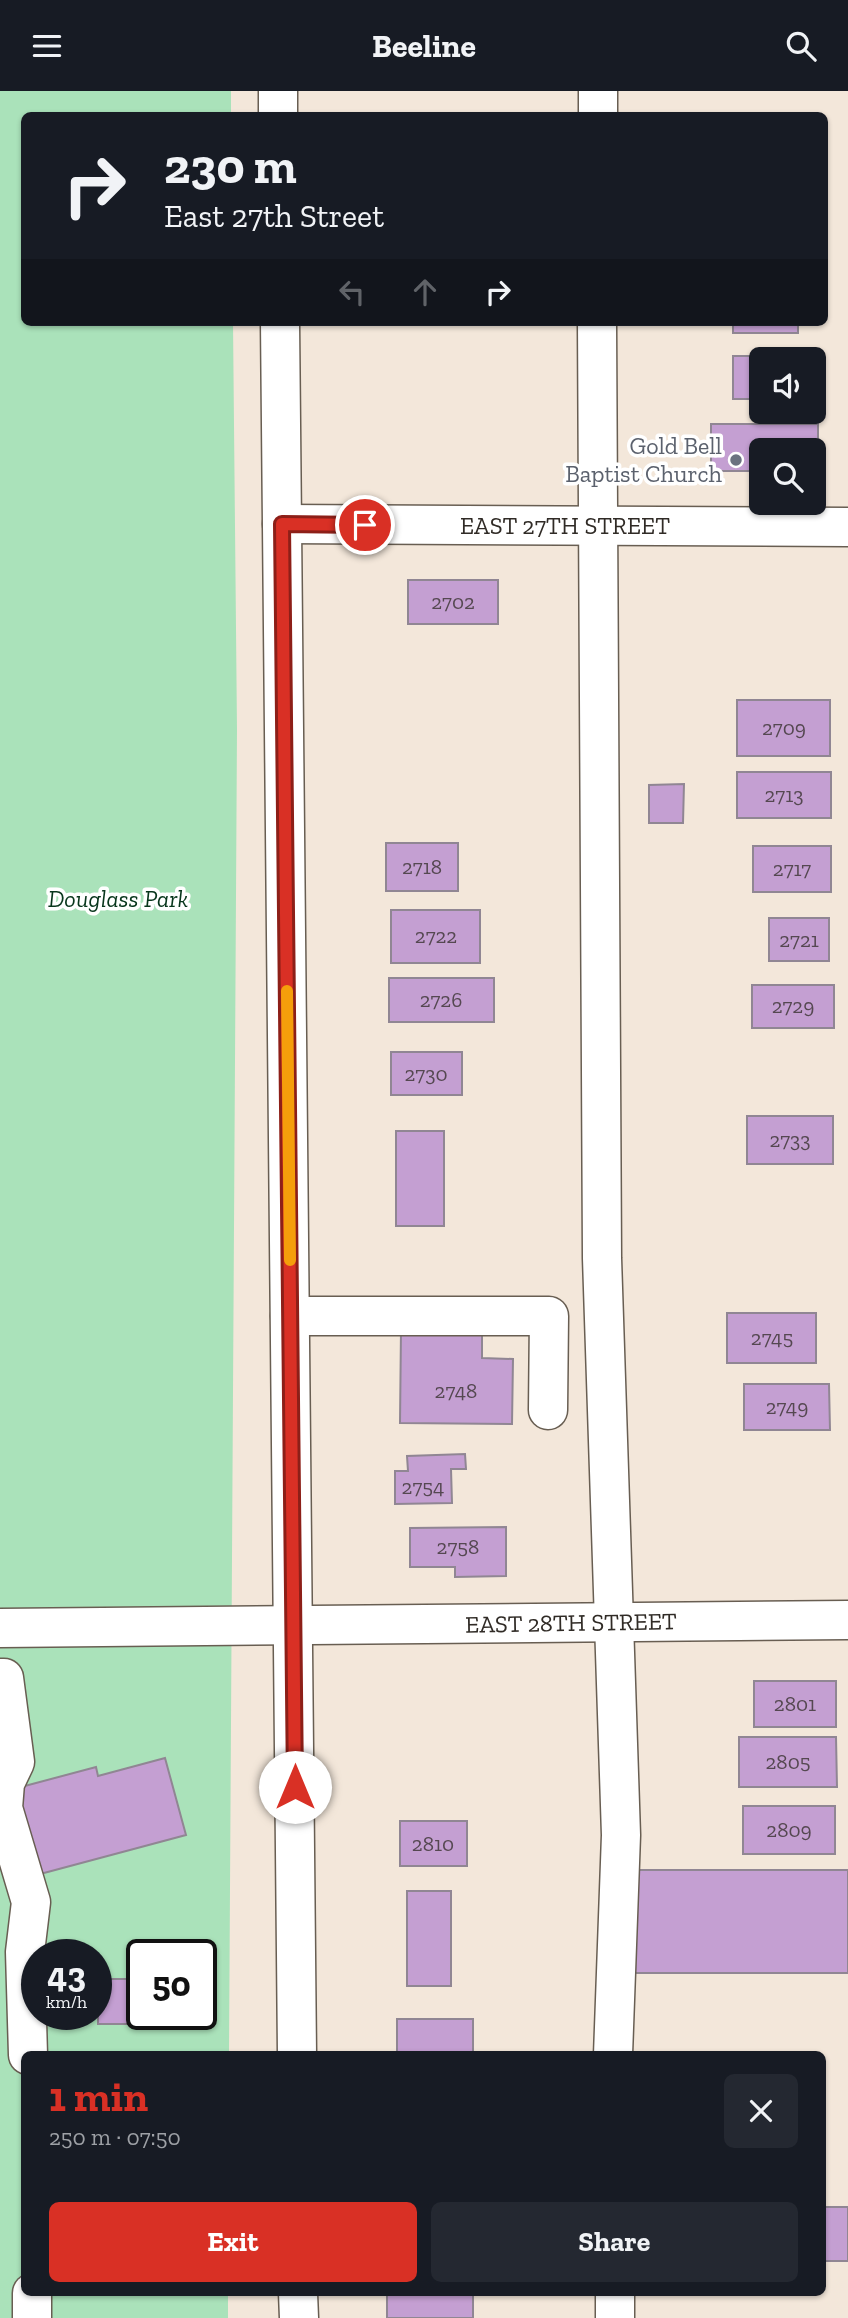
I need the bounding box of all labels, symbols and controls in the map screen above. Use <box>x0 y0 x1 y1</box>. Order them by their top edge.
icon: menu <box>28 27 66 65</box>
text: Beeline <box>372 27 476 65</box>
icon: search <box>782 27 820 65</box>
text: 230 m <box>164 137 297 196</box>
icon: right <box>49 140 140 231</box>
text: East 27th Street <box>164 197 384 235</box>
icon: left <box>333 273 371 311</box>
icon: ahead <box>406 273 444 311</box>
icon: right <box>479 273 517 311</box>
map controls <box>749 347 826 515</box>
button: sound <box>749 347 826 424</box>
place label: Gold Bell Baptist Church <box>565 431 723 488</box>
button: search <box>749 438 826 515</box>
marker: Gold Bell Baptist Church <box>728 452 744 468</box>
pin <box>335 495 395 555</box>
icon: arrive <box>346 506 384 544</box>
street label: EAST 27TH STREET <box>460 511 670 540</box>
house number: 2702 <box>431 589 475 614</box>
house number: 2709 <box>762 715 806 740</box>
house number: 2713 <box>764 782 804 807</box>
house number: 2718 <box>402 854 442 879</box>
house number: 2717 <box>773 856 811 881</box>
park label: Douglass Park <box>48 884 188 913</box>
house number: 2722 <box>415 923 457 948</box>
house number: 2721 <box>779 927 819 952</box>
house number: 2726 <box>420 987 462 1012</box>
house number: 2729 <box>772 993 814 1018</box>
house number: 2730 <box>404 1061 448 1086</box>
house number: 2733 <box>769 1127 811 1152</box>
house number: 2745 <box>751 1325 793 1350</box>
house number: 2748 <box>435 1378 477 1403</box>
house number: 2749 <box>766 1394 808 1419</box>
house number: 2754 <box>402 1474 444 1499</box>
house number: 2758 <box>437 1534 479 1559</box>
street label: EAST 28TH STREET <box>465 1606 677 1639</box>
house number: 2801 <box>774 1691 816 1716</box>
house number: 2805 <box>766 1749 810 1774</box>
position arrow <box>258 1750 332 1824</box>
house number: 2809 <box>766 1817 812 1842</box>
house number: 2810 <box>412 1831 454 1856</box>
speed limit sign: 50 <box>126 1939 217 2030</box>
text: 43 <box>47 1954 86 1996</box>
text: km/h <box>46 1991 87 2013</box>
text: 1 min <box>49 2071 148 2122</box>
button: close <box>724 2074 798 2148</box>
text: 250 m · 07:50 <box>49 2123 181 2151</box>
button: Exit <box>49 2202 417 2282</box>
button: Share <box>431 2202 798 2282</box>

